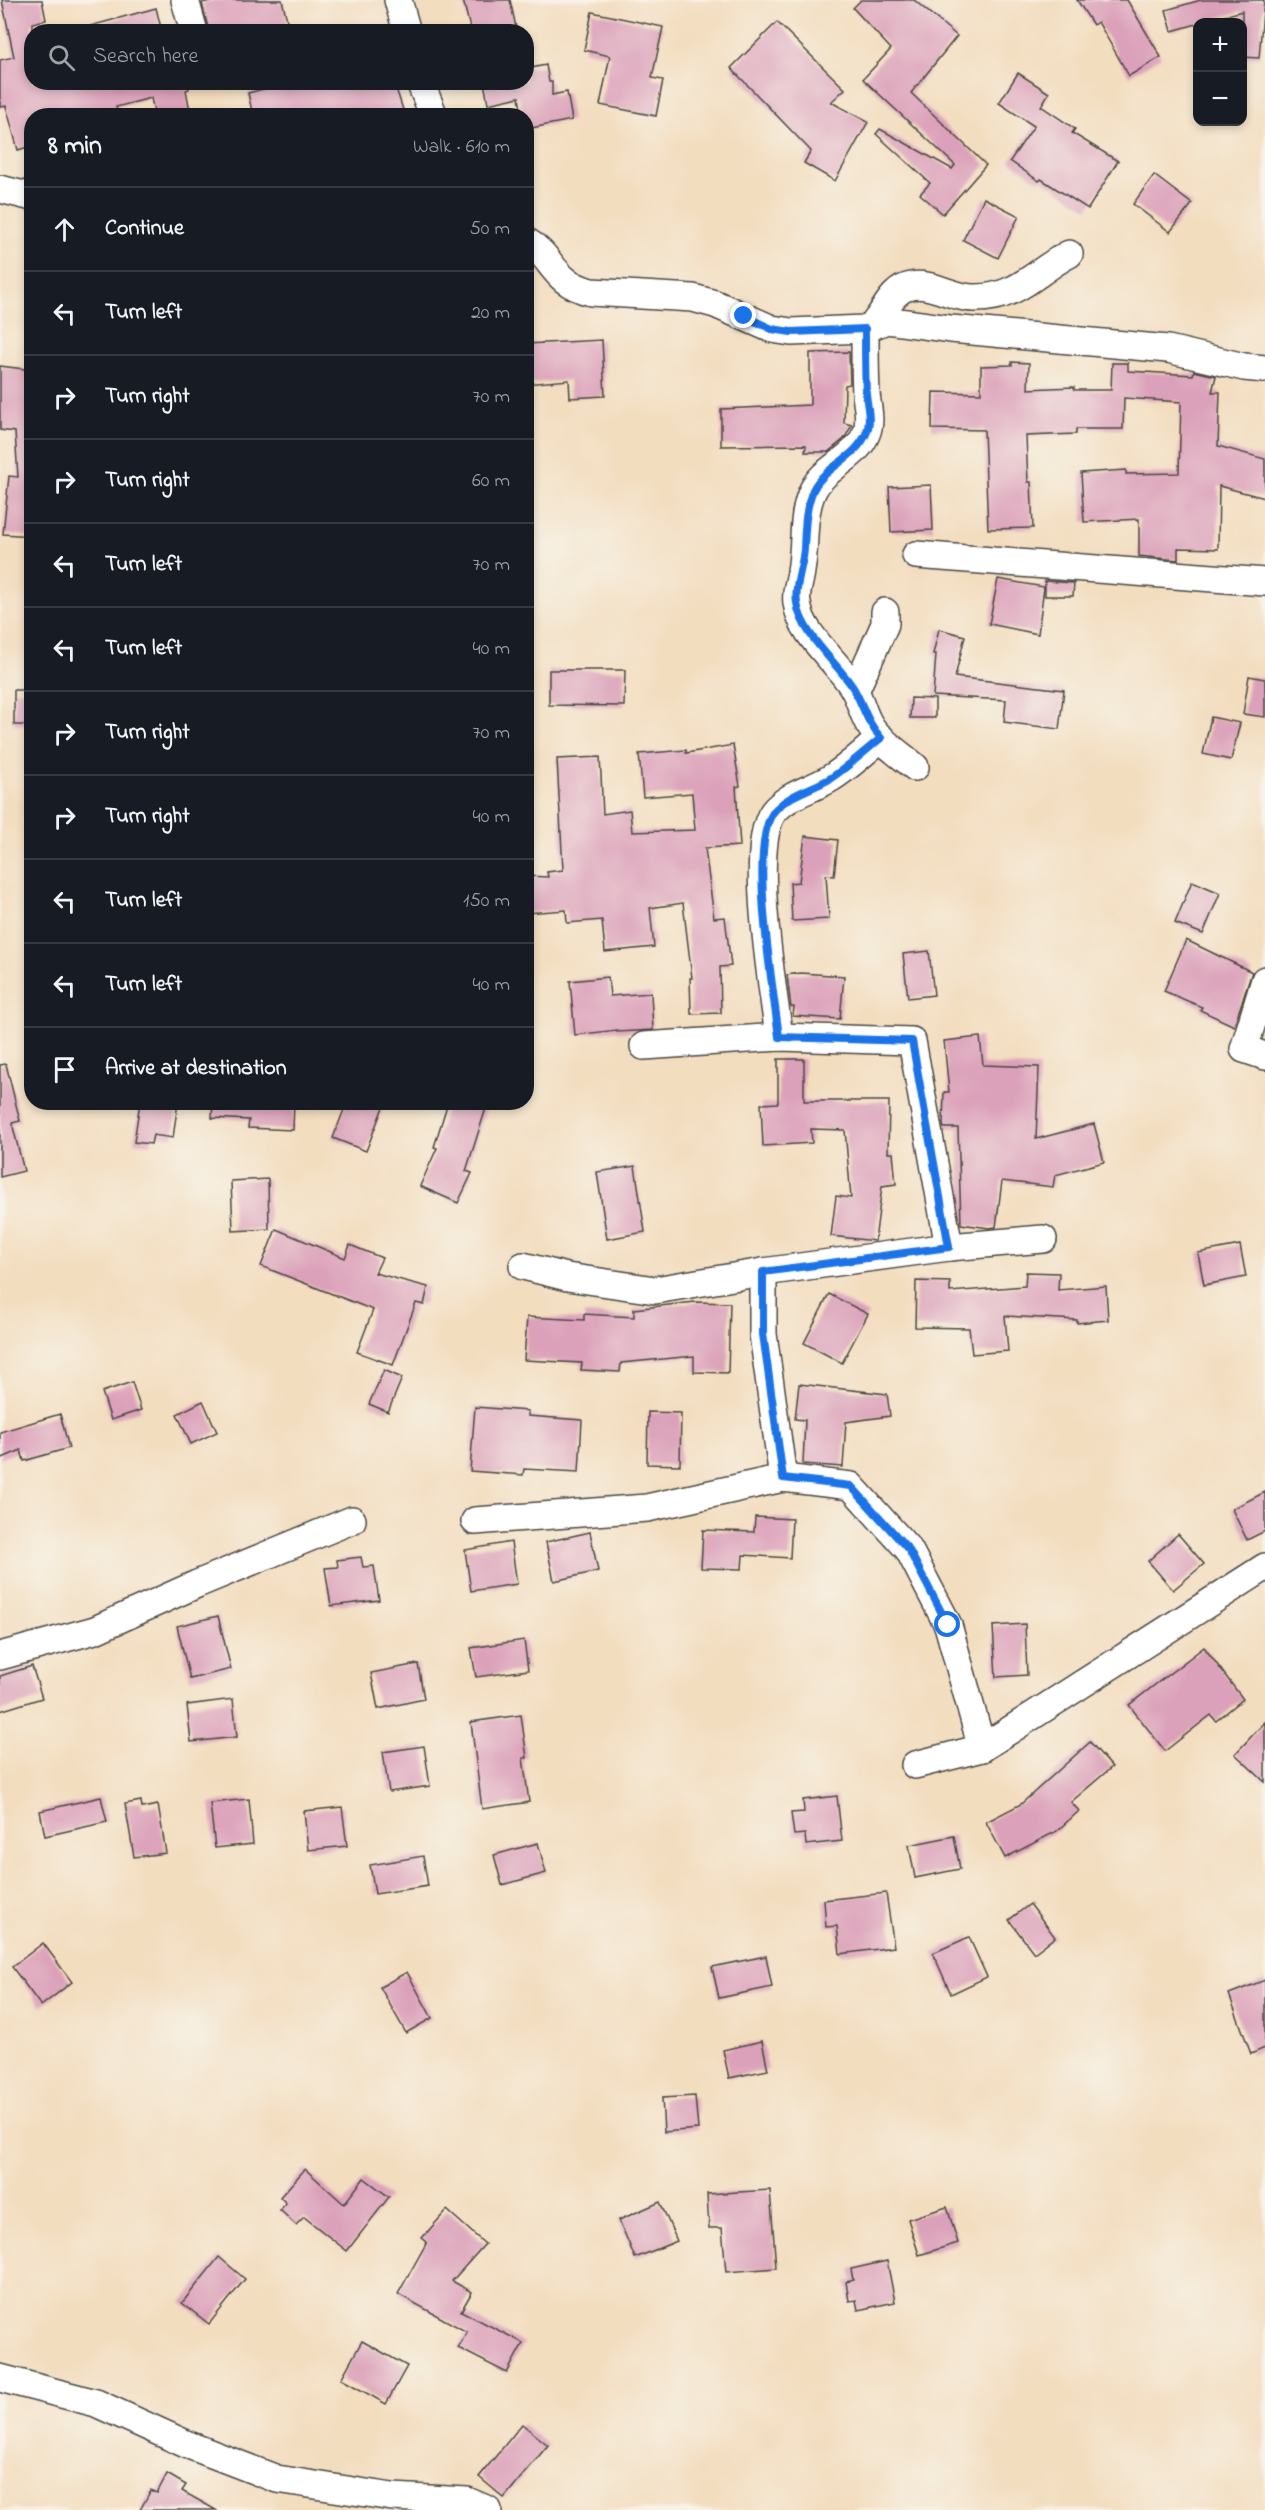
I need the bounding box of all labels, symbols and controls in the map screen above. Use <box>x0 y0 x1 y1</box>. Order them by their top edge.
map controls <box>1193 18 1247 126</box>
button: + <box>1193 18 1247 72</box>
search box <box>24 24 534 90</box>
icon: search <box>45 41 78 74</box>
text: Search here <box>93 41 198 73</box>
button: − <box>1193 72 1247 126</box>
text: 8 min <box>48 128 102 166</box>
text: Walk · 610 m <box>413 133 510 162</box>
icon: ahead <box>48 213 81 246</box>
text: Continue <box>105 213 184 245</box>
text: 50 m <box>469 215 510 244</box>
icon: left <box>48 297 81 330</box>
text: Turn left <box>105 297 182 329</box>
text: 20 m <box>471 299 510 328</box>
route end <box>730 302 756 328</box>
icon: right <box>48 381 81 414</box>
text: Turn right <box>105 381 190 413</box>
text: 70 m <box>473 383 510 412</box>
icon: right <box>48 465 81 498</box>
text: Turn right <box>105 465 190 497</box>
text: 60 m <box>472 467 510 496</box>
icon: left <box>48 549 81 582</box>
text: Turn left <box>105 549 182 581</box>
text: 70 m <box>473 551 510 580</box>
icon: left <box>48 633 81 666</box>
text: Turn left <box>105 633 182 665</box>
text: 40 m <box>473 635 510 664</box>
icon: right <box>48 717 81 750</box>
text: Turn right <box>105 717 190 749</box>
text: 70 m <box>473 719 510 748</box>
icon: right <box>48 801 81 834</box>
text: Turn right <box>105 801 190 833</box>
text: 40 m <box>473 803 510 832</box>
icon: left <box>48 885 81 918</box>
text: Turn left <box>105 885 182 917</box>
text: 150 m <box>463 887 510 916</box>
icon: left <box>48 969 81 1002</box>
text: Turn left <box>105 969 182 1001</box>
text: 40 m <box>473 971 510 1000</box>
icon: arrive <box>48 1053 81 1086</box>
text: Arrive at destination <box>105 1053 287 1085</box>
route start <box>934 1611 960 1637</box>

